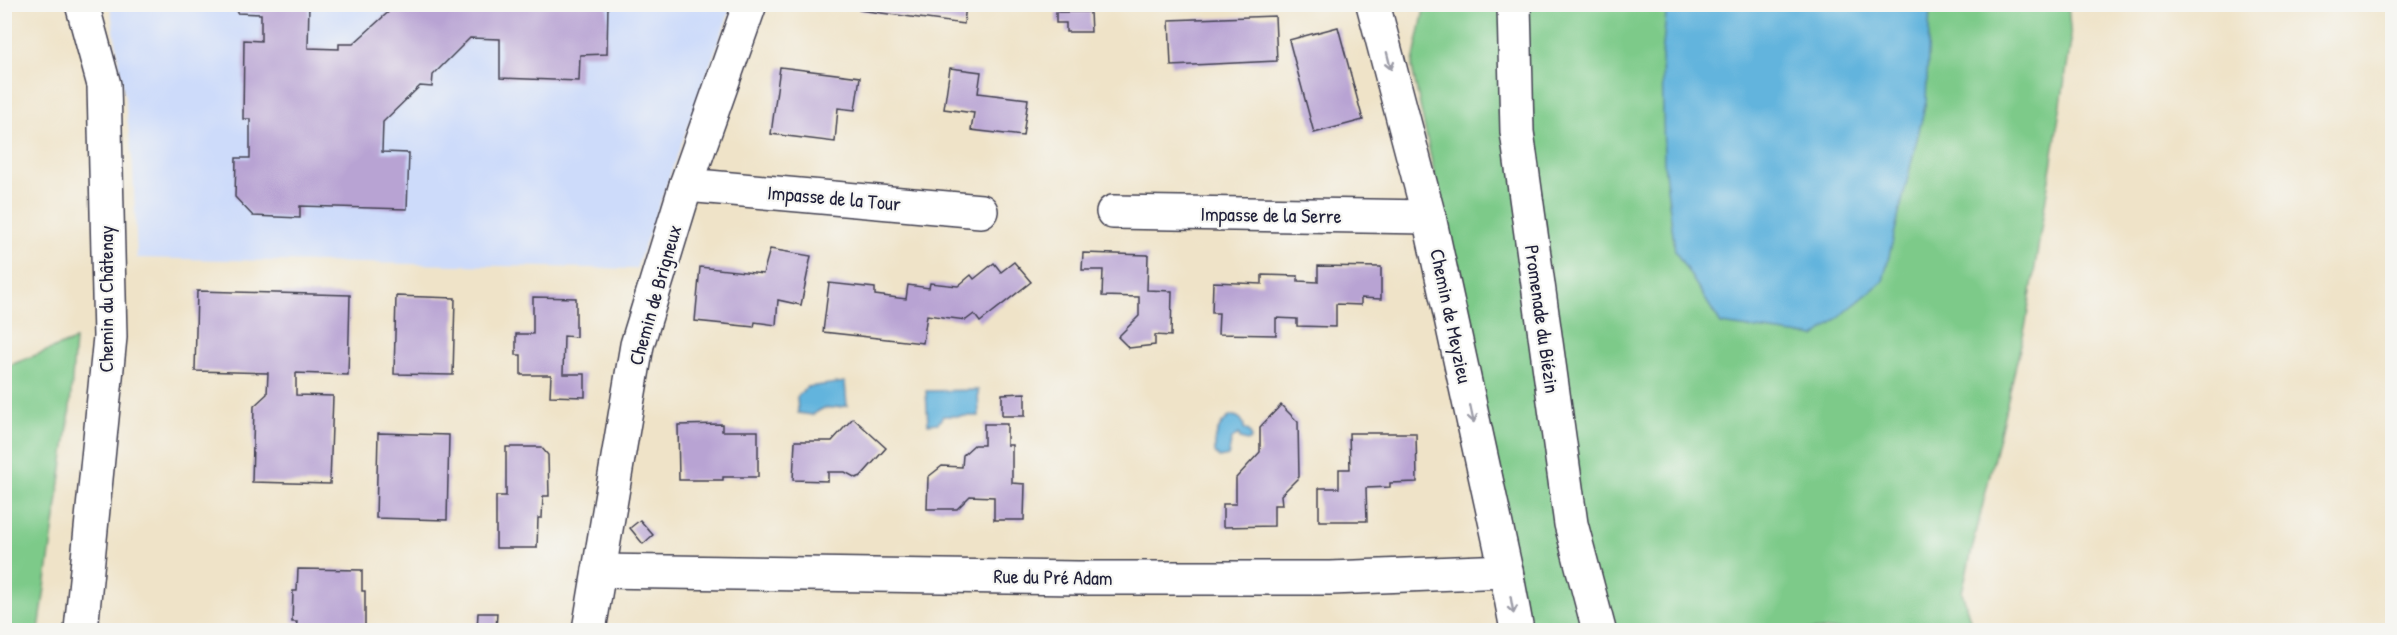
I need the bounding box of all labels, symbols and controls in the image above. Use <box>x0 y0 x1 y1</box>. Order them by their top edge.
one-way arrow <box>1384 51 1396 70</box>
street label: Impasse de la Tour <box>766 178 902 217</box>
street label: Impasse de la Serre <box>1200 200 1342 229</box>
street label: Chemin de Brigneux <box>622 222 687 368</box>
street label: Chemin du Châtenay <box>92 226 119 372</box>
street label: Promenade du Biézin <box>1519 243 1566 395</box>
street label: Chemin de Meyzieu <box>1424 246 1479 386</box>
one-way arrow <box>1467 404 1478 423</box>
street label: Rue du Pré Adam <box>993 562 1113 591</box>
one-way arrow <box>1507 595 1518 614</box>

